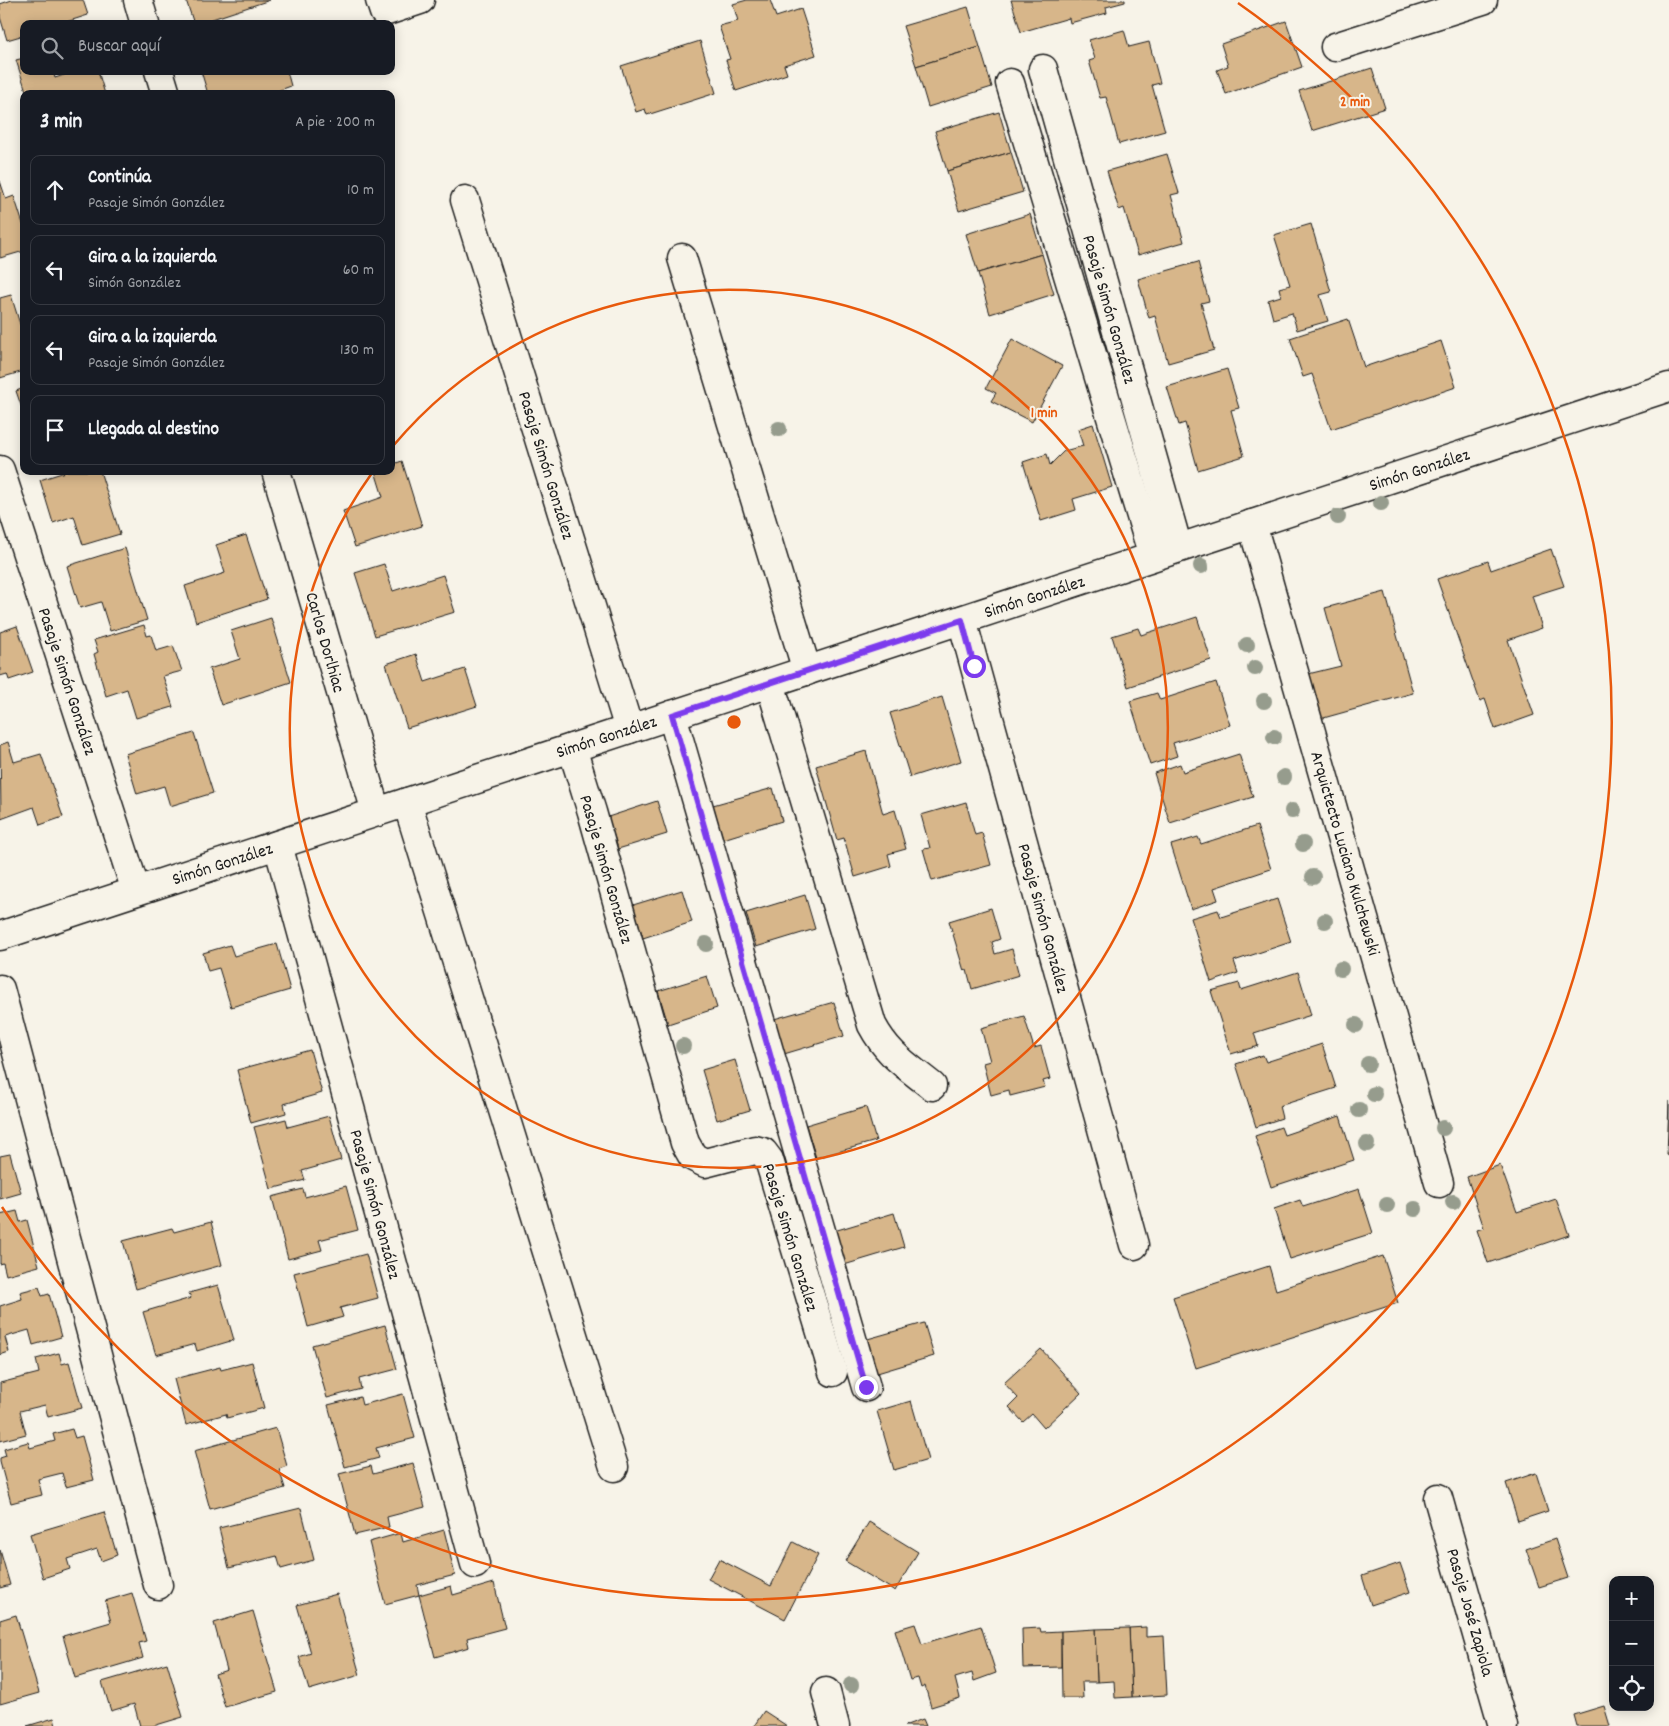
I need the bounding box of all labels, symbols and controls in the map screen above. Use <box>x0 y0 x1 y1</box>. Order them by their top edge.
search box <box>20 20 395 75</box>
icon: search <box>38 34 66 62</box>
text: Buscar aquí <box>78 34 160 61</box>
text: 2 min <box>1340 92 1370 114</box>
text: 3 min <box>40 108 82 138</box>
text: A pie · 200 m <box>295 111 375 134</box>
text: Continúa <box>88 165 151 192</box>
icon: ahead <box>41 176 69 204</box>
text: 10 m <box>347 179 374 202</box>
text: Pasaje Simón González <box>88 192 225 215</box>
street label: Pasaje Simón González <box>1074 232 1141 387</box>
text: Gira a la izquierda <box>88 245 216 272</box>
icon: left <box>41 256 69 284</box>
text: 60 m <box>343 259 374 282</box>
text: Simón González <box>88 272 181 295</box>
text: Gira a la izquierda <box>88 325 216 352</box>
icon: left <box>41 336 69 364</box>
text: 130 m <box>340 339 374 362</box>
text: Pasaje Simón González <box>88 352 225 375</box>
street label: Pasaje Simón González <box>510 389 579 543</box>
text: 1 min <box>1031 403 1057 425</box>
icon: arrive <box>41 416 69 444</box>
text: Llegada al destino <box>88 417 219 444</box>
street label: Simón González <box>1366 443 1473 499</box>
street label: Simón González <box>981 570 1088 626</box>
street label: Carlos Dorlhiac <box>297 590 350 696</box>
street label: Pasaje Simón González <box>30 605 101 759</box>
route start <box>963 655 986 678</box>
street label: Simón González <box>553 710 660 766</box>
centre of rings <box>725 713 743 731</box>
street label: Arquictecto Luciano Kulchewski <box>1302 749 1385 959</box>
street label: Pasaje Simón González <box>571 792 638 947</box>
street label: Simón González <box>169 837 276 893</box>
street label: Pasaje Simón González <box>1010 841 1074 996</box>
street label: Pasaje Simón González <box>342 1127 406 1282</box>
street label: Pasaje Simón González <box>754 1161 823 1315</box>
route end <box>855 1376 878 1399</box>
street label: Pasaje José Zapiola <box>1438 1546 1499 1680</box>
map controls <box>1609 1576 1654 1711</box>
button: + <box>1609 1576 1654 1621</box>
button: − <box>1609 1621 1654 1666</box>
button: locate <box>1609 1666 1654 1711</box>

